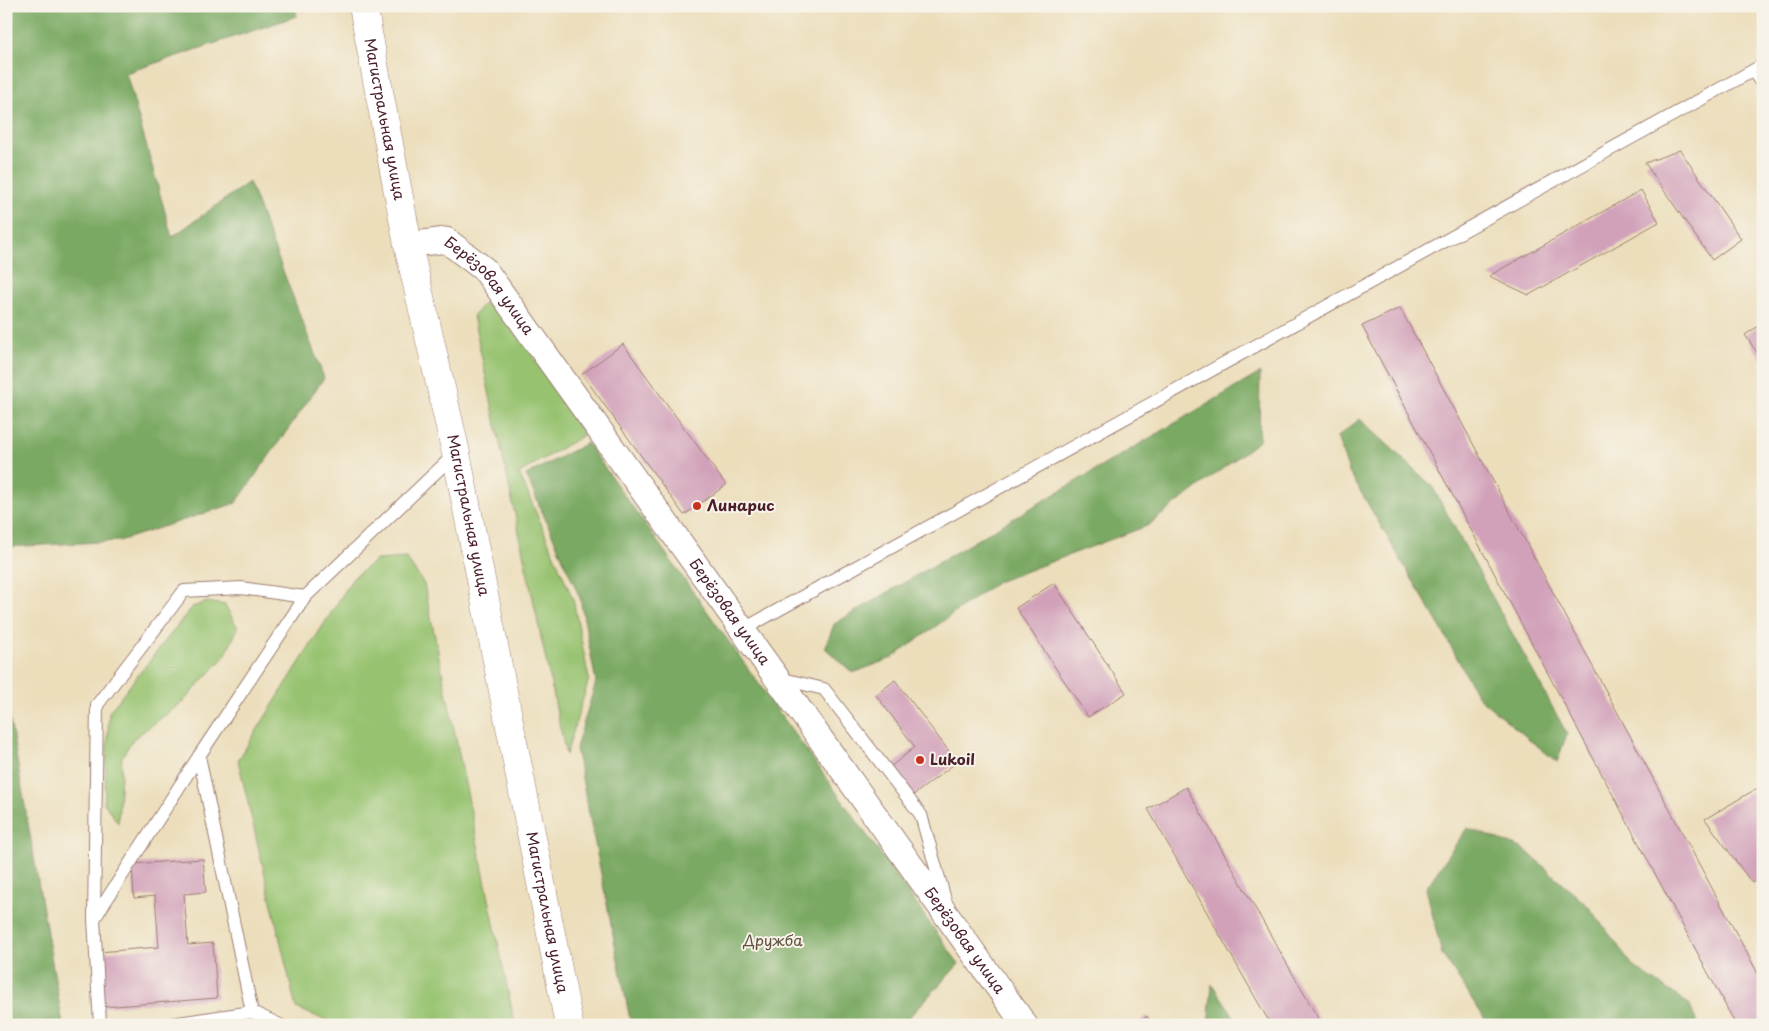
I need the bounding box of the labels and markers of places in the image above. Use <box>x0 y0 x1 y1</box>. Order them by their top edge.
place label: Линарис <box>707 493 775 516</box>
marker: Линарис <box>691 500 703 512</box>
place label: Lukoil <box>930 747 975 770</box>
marker: Lukoil <box>914 754 926 766</box>

